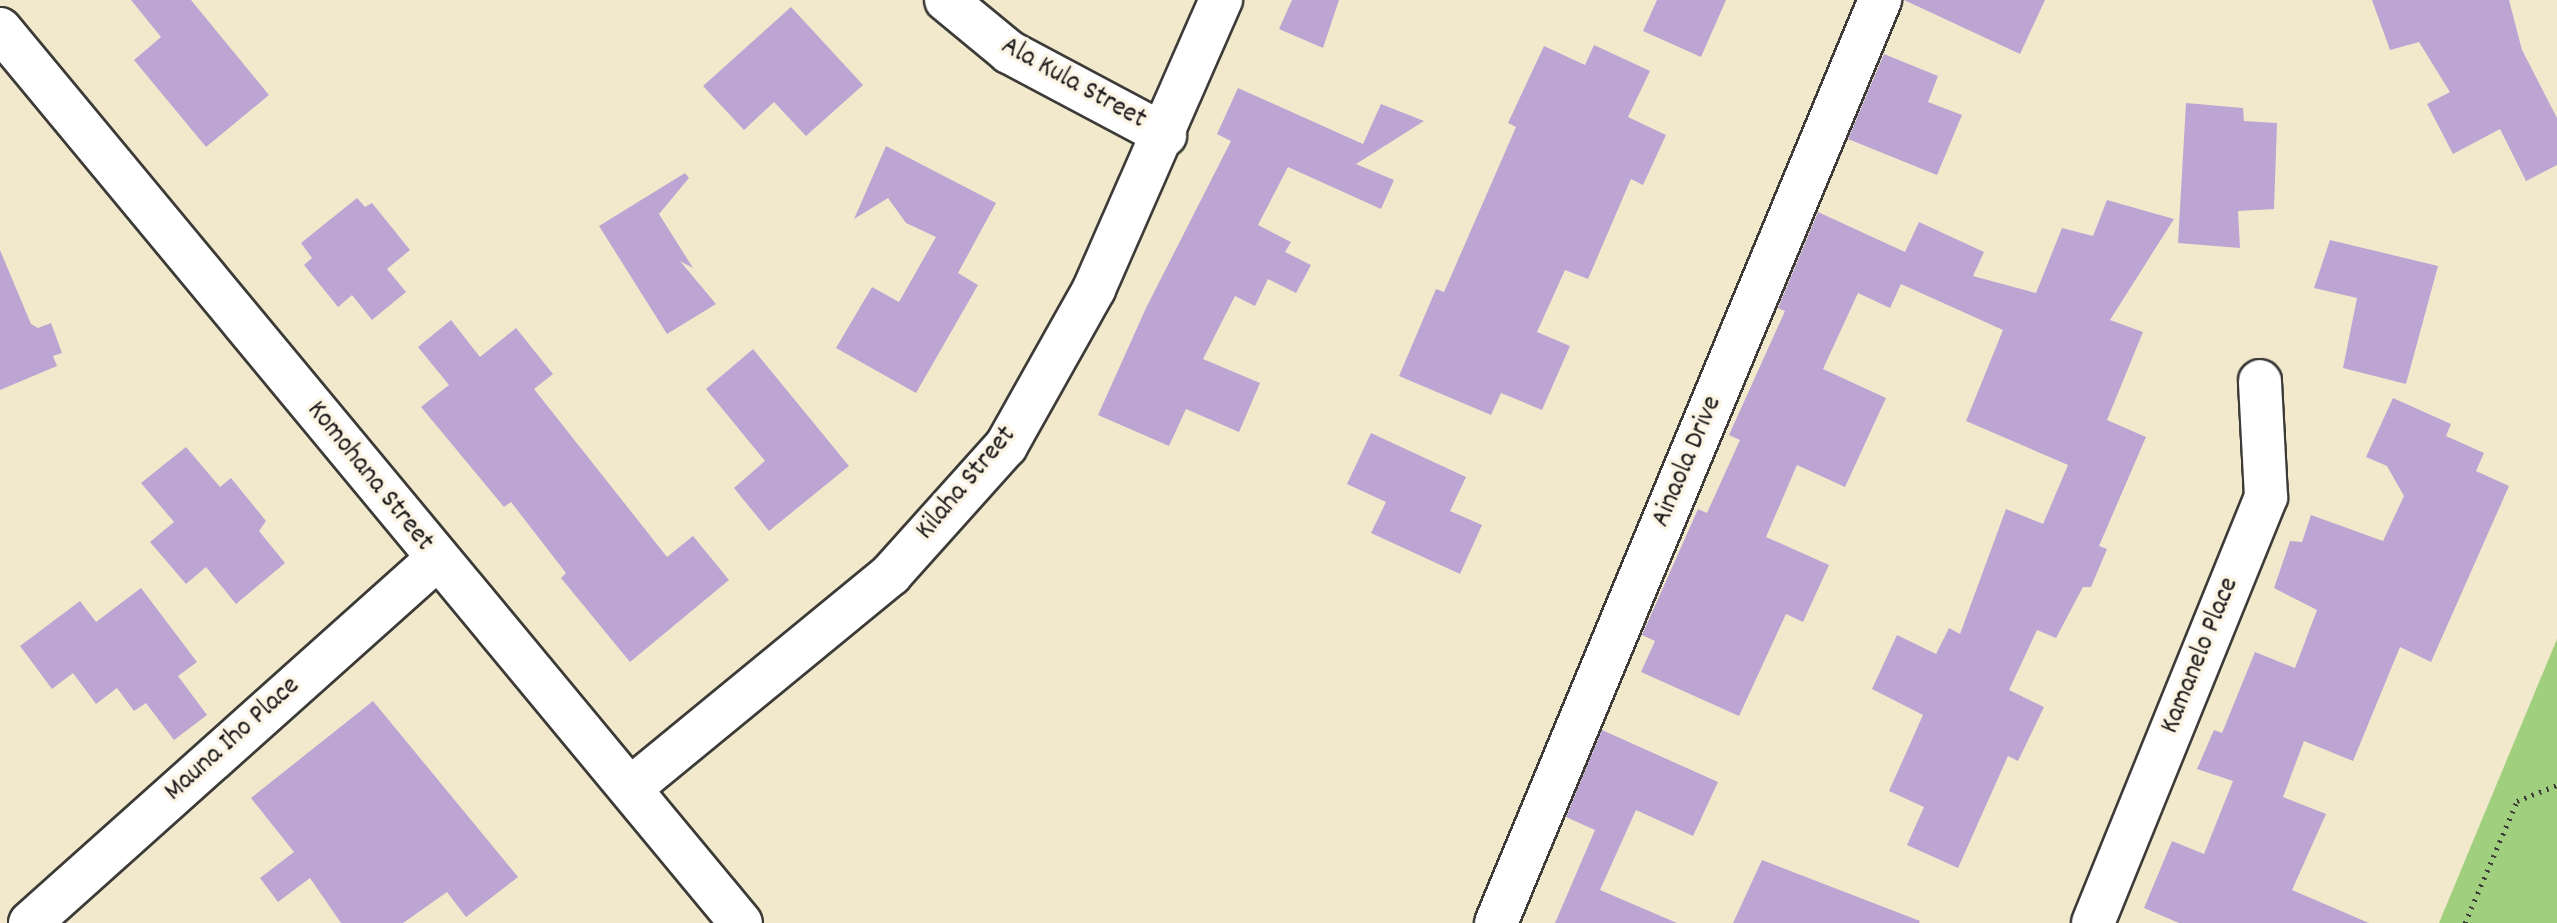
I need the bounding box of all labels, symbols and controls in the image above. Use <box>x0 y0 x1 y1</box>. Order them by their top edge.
street label: Ala Kula Street <box>995 30 1151 138</box>
street label: Ainaola Drive <box>1645 391 1731 533</box>
street label: Komohana Street <box>298 395 440 559</box>
street label: Kilaha Street <box>910 420 1024 548</box>
street label: Kamanelo Place <box>2154 573 2248 739</box>
street label: Mauna Iho Place <box>158 670 308 810</box>

